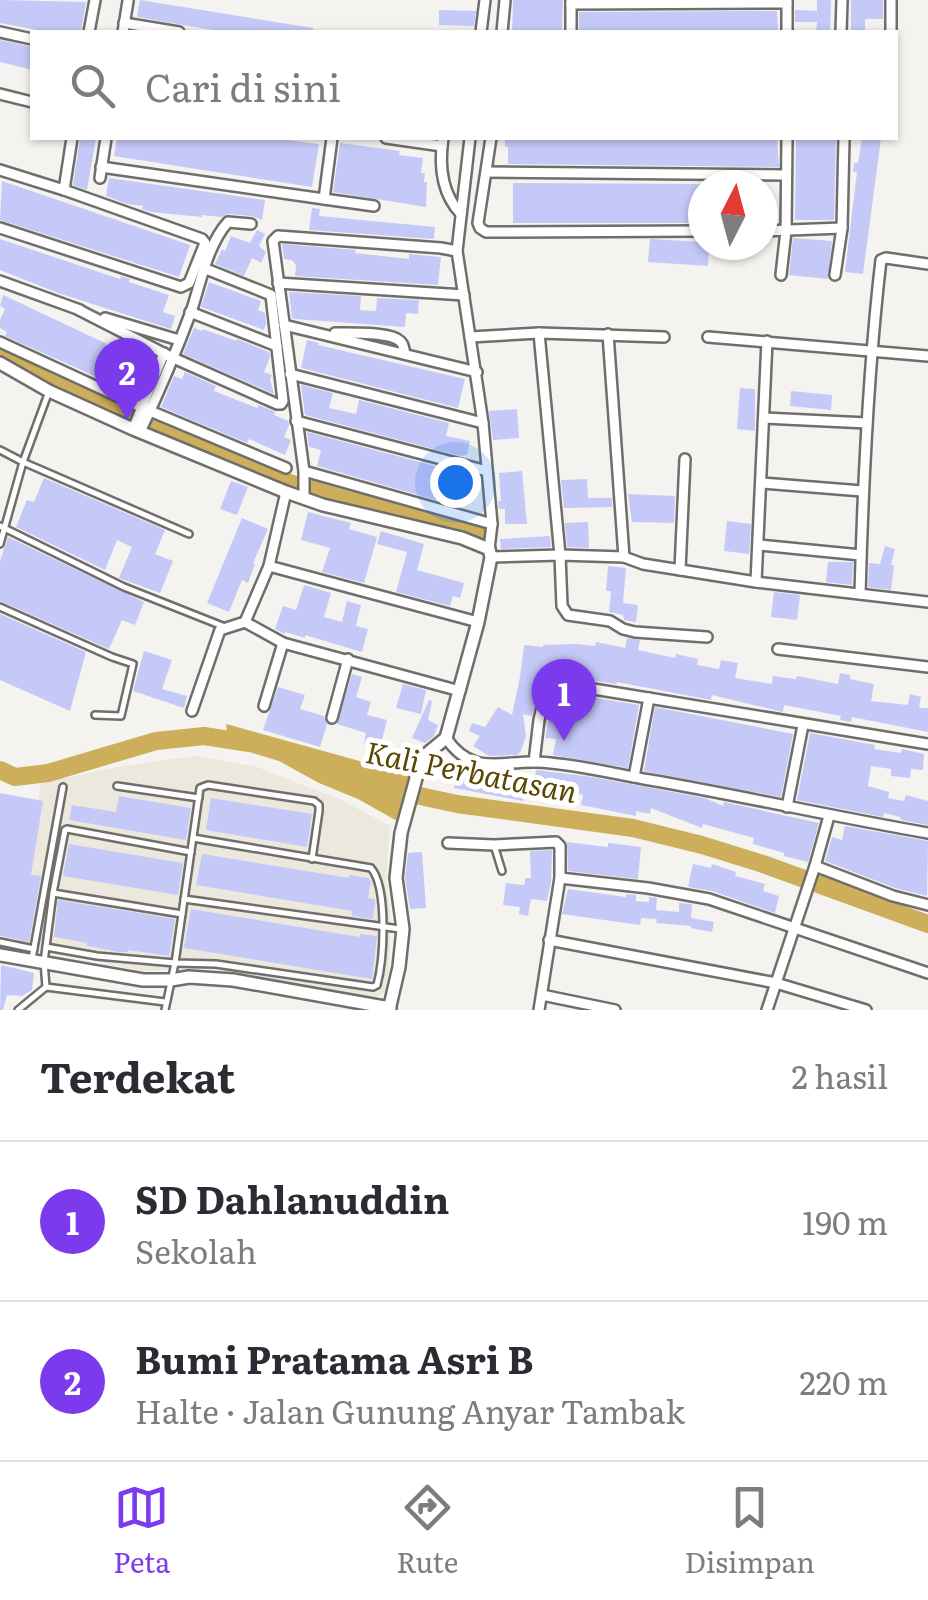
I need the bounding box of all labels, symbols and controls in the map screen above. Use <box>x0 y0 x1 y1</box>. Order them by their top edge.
search box <box>30 30 898 140</box>
text: Cari di sini <box>145 57 341 114</box>
icon: search <box>65 58 120 113</box>
north arrow <box>688 170 778 260</box>
pin: 2 <box>94 338 160 420</box>
your location <box>430 457 481 508</box>
pin: 1 <box>532 658 596 741</box>
water label: Kali Perbatasan <box>362 728 581 812</box>
text: Terdekat <box>40 1044 235 1106</box>
text: 2 hasil <box>791 1051 888 1099</box>
text: SD Dahlanuddin <box>135 1169 450 1226</box>
text: 1 <box>66 1197 79 1245</box>
text: 190 m <box>802 1197 888 1245</box>
text: Sekolah <box>135 1226 257 1274</box>
text: Bumi Pratama Asri B <box>135 1329 534 1386</box>
text: 2 <box>64 1357 81 1405</box>
text: 220 m <box>800 1357 888 1405</box>
text: Halte · Jalan Gunung Anyar Tambak <box>135 1386 685 1434</box>
tab: Peta <box>113 1480 170 1582</box>
tab: Rute <box>397 1480 458 1582</box>
tab: Disimpan <box>685 1480 815 1582</box>

